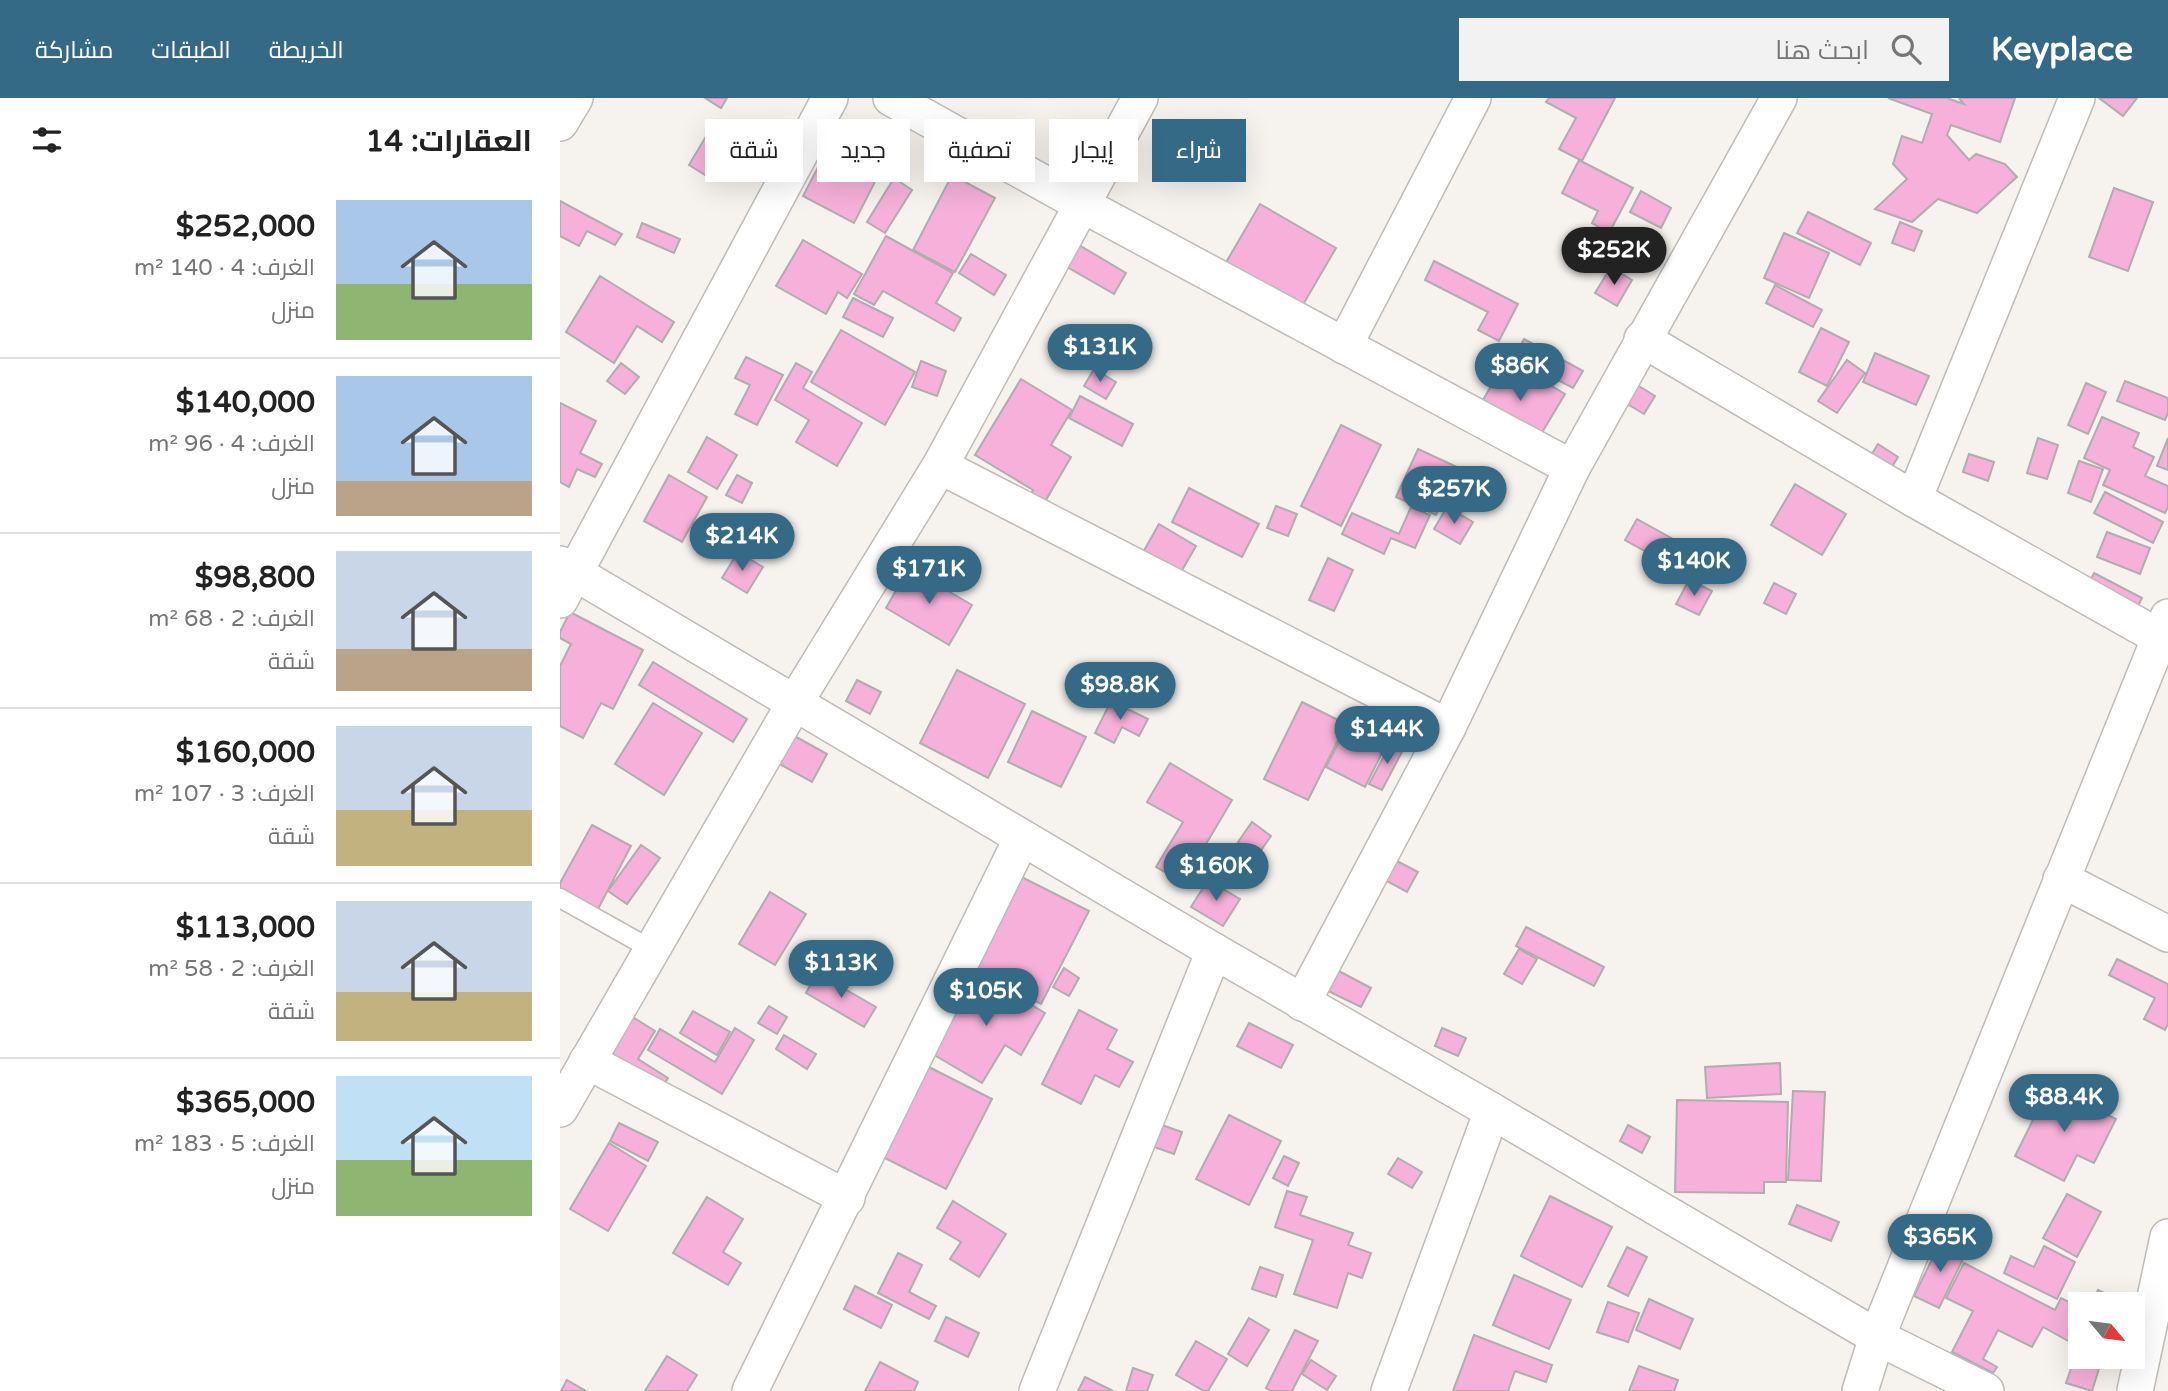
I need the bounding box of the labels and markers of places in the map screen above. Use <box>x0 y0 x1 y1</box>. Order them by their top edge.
pin: $252K <box>1565 228 1663 287</box>
pin: $131K <box>1051 324 1149 384</box>
pin: $86K <box>1479 344 1561 403</box>
pin: $257K <box>1405 466 1503 526</box>
pin: $214K <box>693 514 791 573</box>
pin: $140K <box>1645 538 1743 598</box>
pin: $171K <box>880 546 978 606</box>
pin: $98.8K <box>1063 662 1177 722</box>
pin: $144K <box>1338 706 1436 766</box>
pin: $160K <box>1167 844 1265 903</box>
pin: $113K <box>792 940 890 1000</box>
pin: $105K <box>937 968 1035 1028</box>
pin: $88.4K <box>2007 1074 2121 1134</box>
pin: $365K <box>1891 1214 1989 1274</box>

